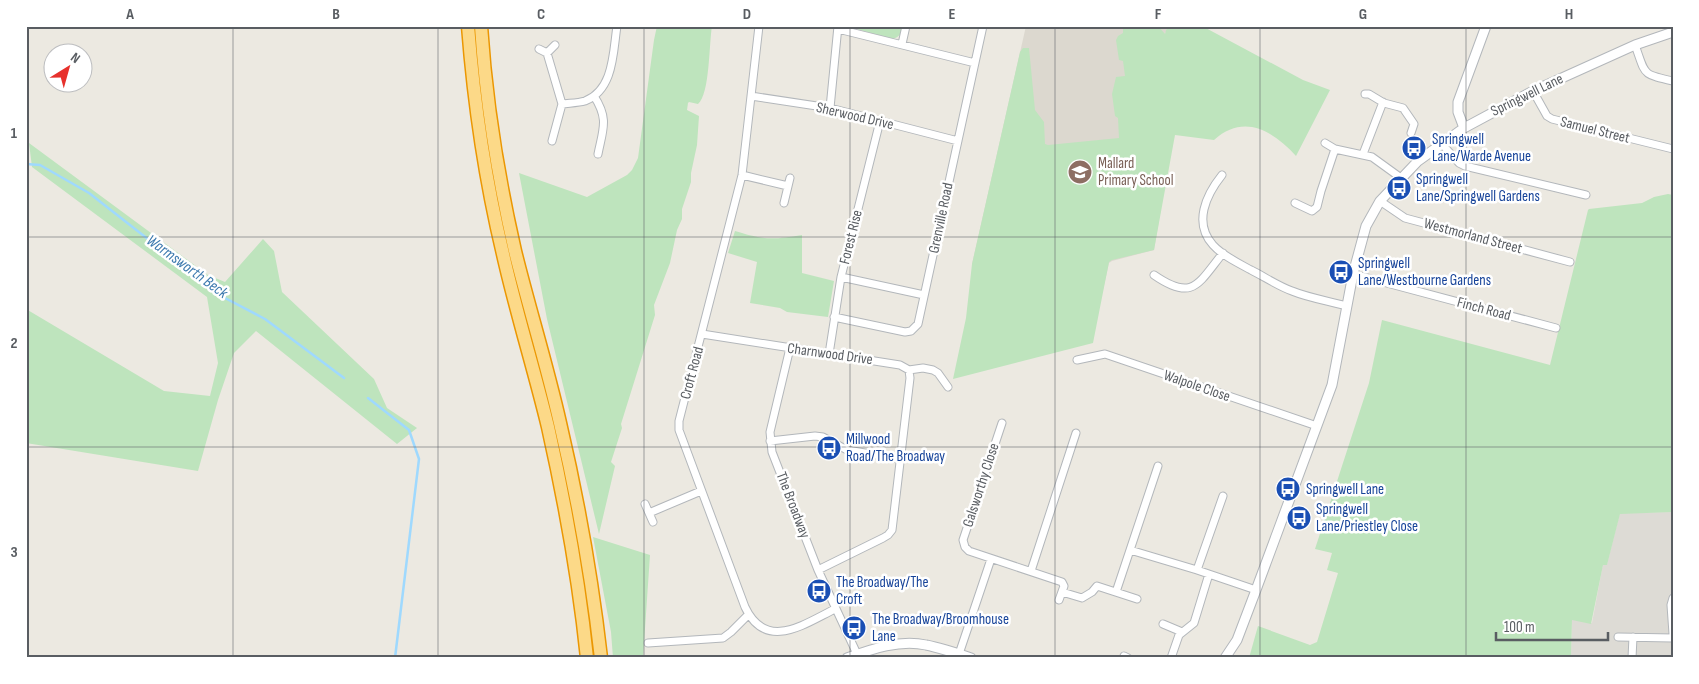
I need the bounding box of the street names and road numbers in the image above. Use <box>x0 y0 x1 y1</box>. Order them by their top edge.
street label: Springwell Lane <box>1488 69 1566 121</box>
street label: Sherwood Drive <box>814 98 896 134</box>
street label: Samuel Street <box>1558 112 1632 148</box>
street label: Grenville Road <box>924 181 958 255</box>
street label: Forest Rise <box>835 208 867 266</box>
street label: Westmorland Street <box>1422 214 1525 258</box>
street label: Finch Road <box>1455 293 1513 325</box>
street label: Charnwood Drive <box>786 339 874 369</box>
street label: Croft Road <box>676 345 708 401</box>
street label: Walpole Close <box>1161 366 1233 406</box>
street label: Galsworthy Close <box>958 441 1004 529</box>
street label: The Broadway <box>772 469 814 541</box>

